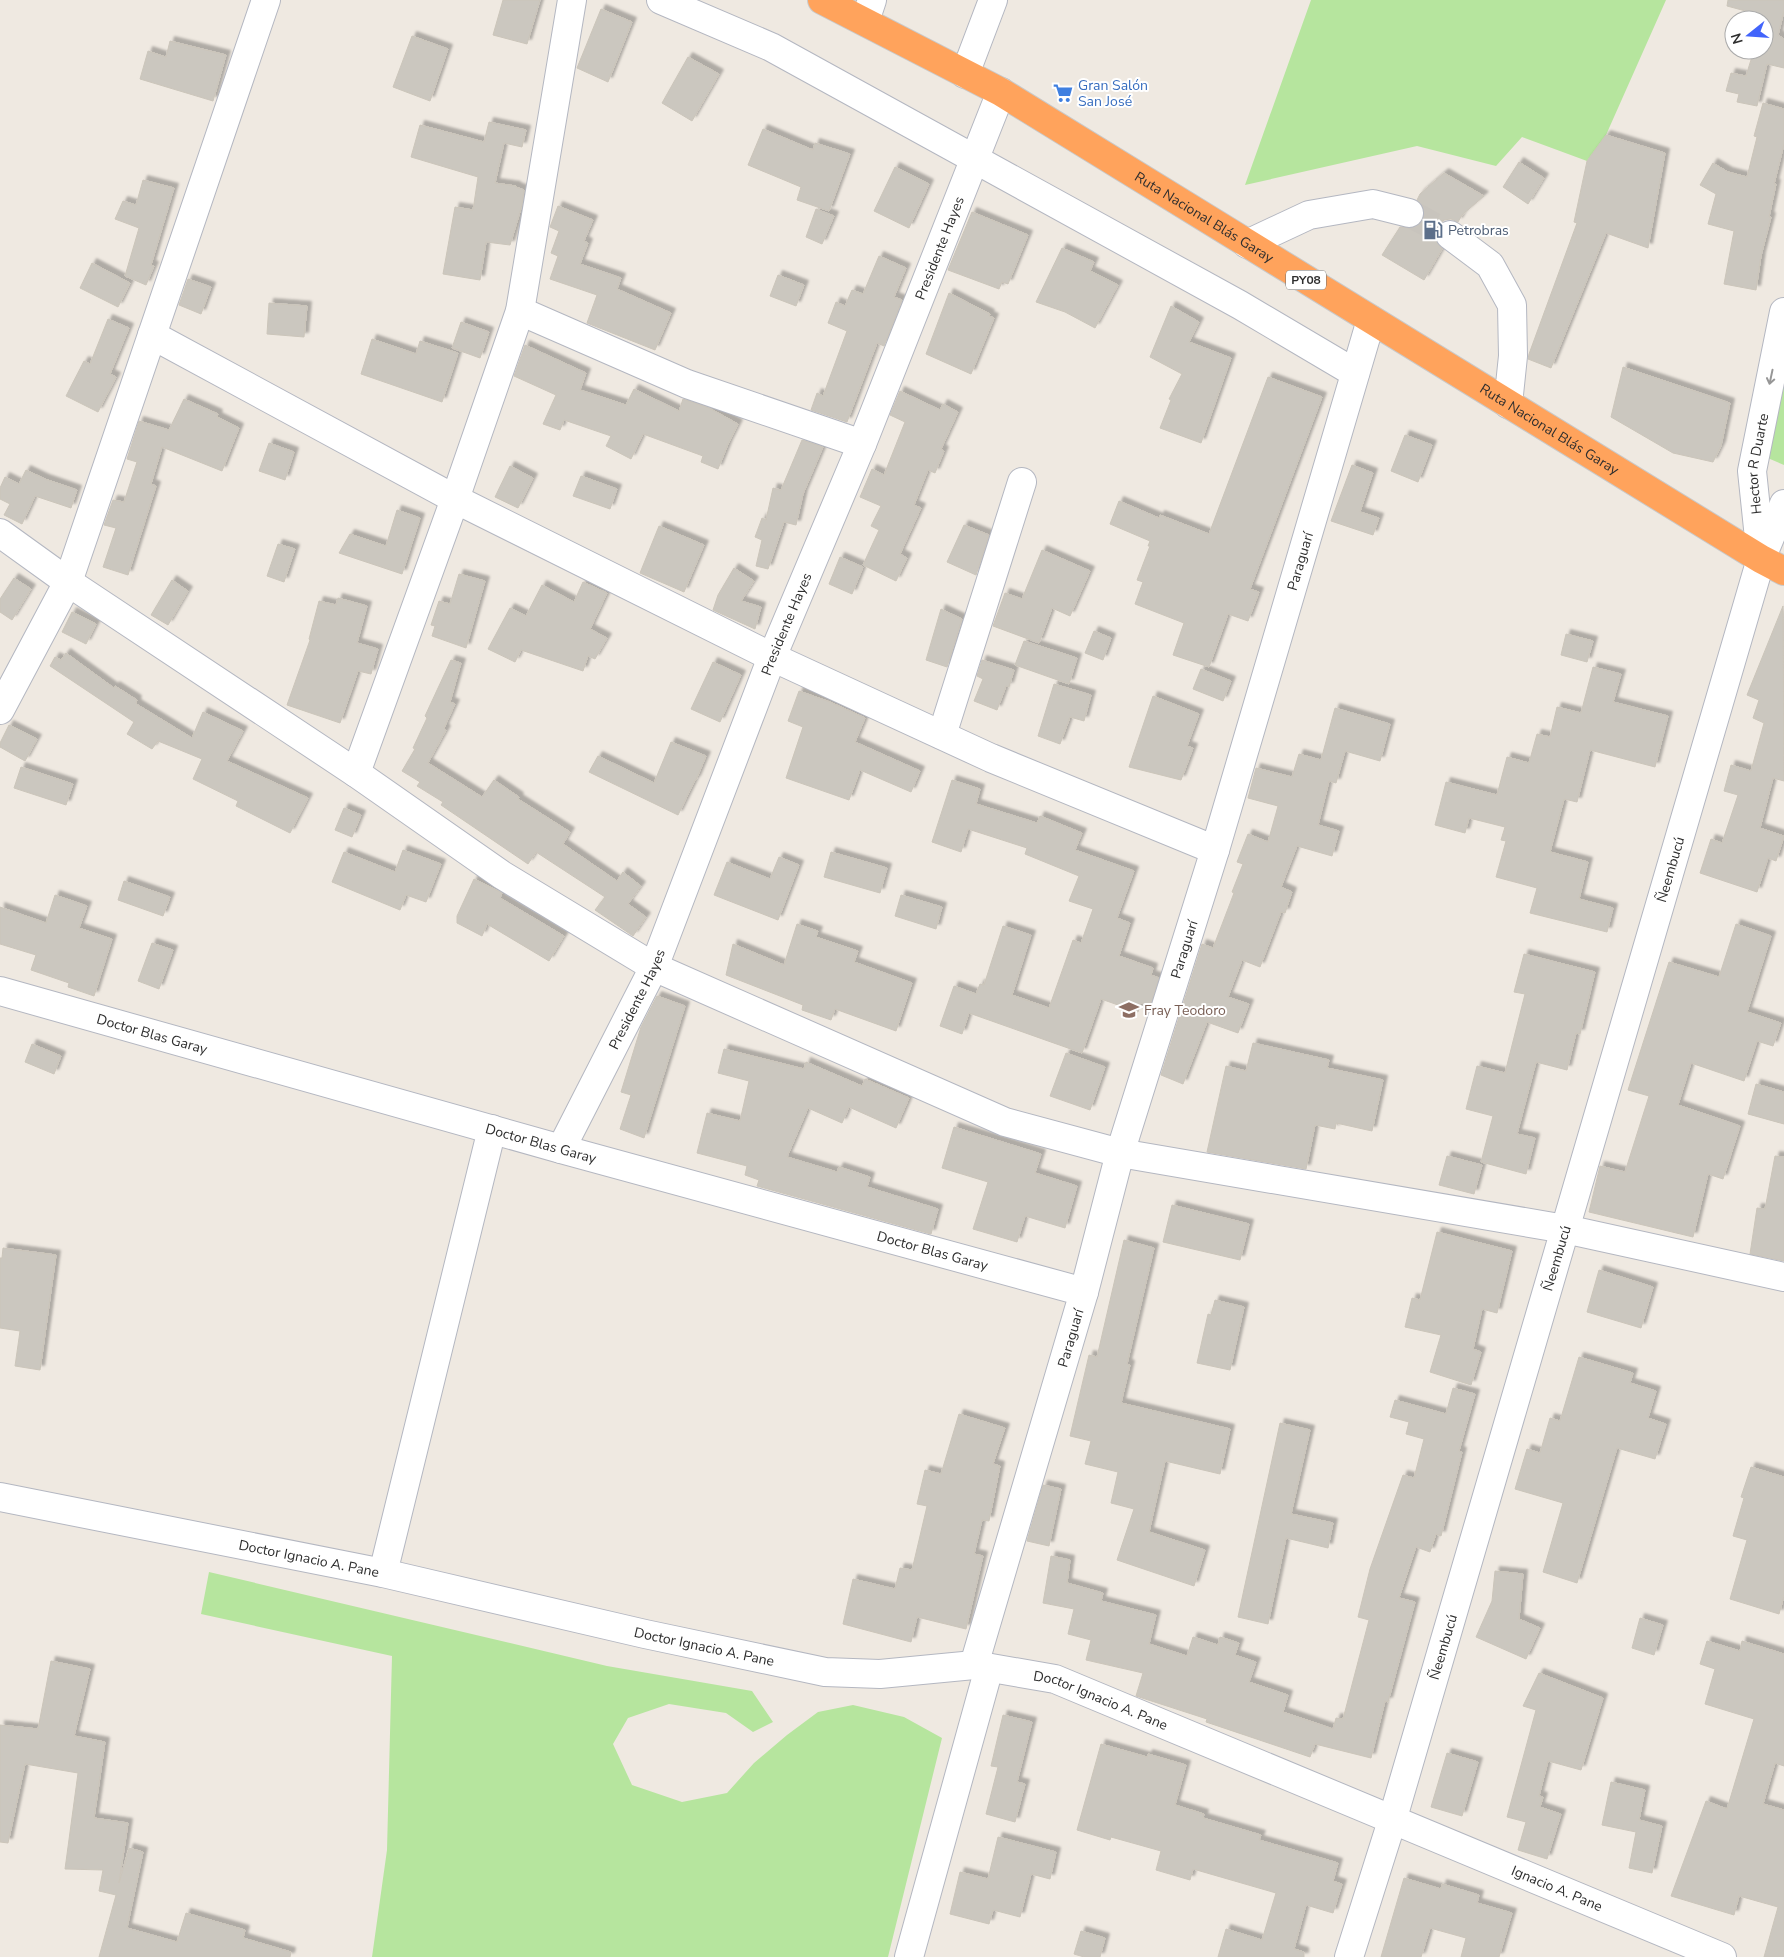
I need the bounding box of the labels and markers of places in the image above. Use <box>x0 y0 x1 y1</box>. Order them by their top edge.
place label: Gran Salón San José <box>1078 76 1148 111</box>
supermarket icon: Gran Salón San José <box>1052 82 1074 104</box>
fuel station icon: Petrobras <box>1422 219 1444 241</box>
place label: Petrobras <box>1448 221 1509 240</box>
school or university icon: Fray Teodoro <box>1118 999 1140 1021</box>
place label: Fray Teodoro <box>1144 1001 1226 1020</box>

